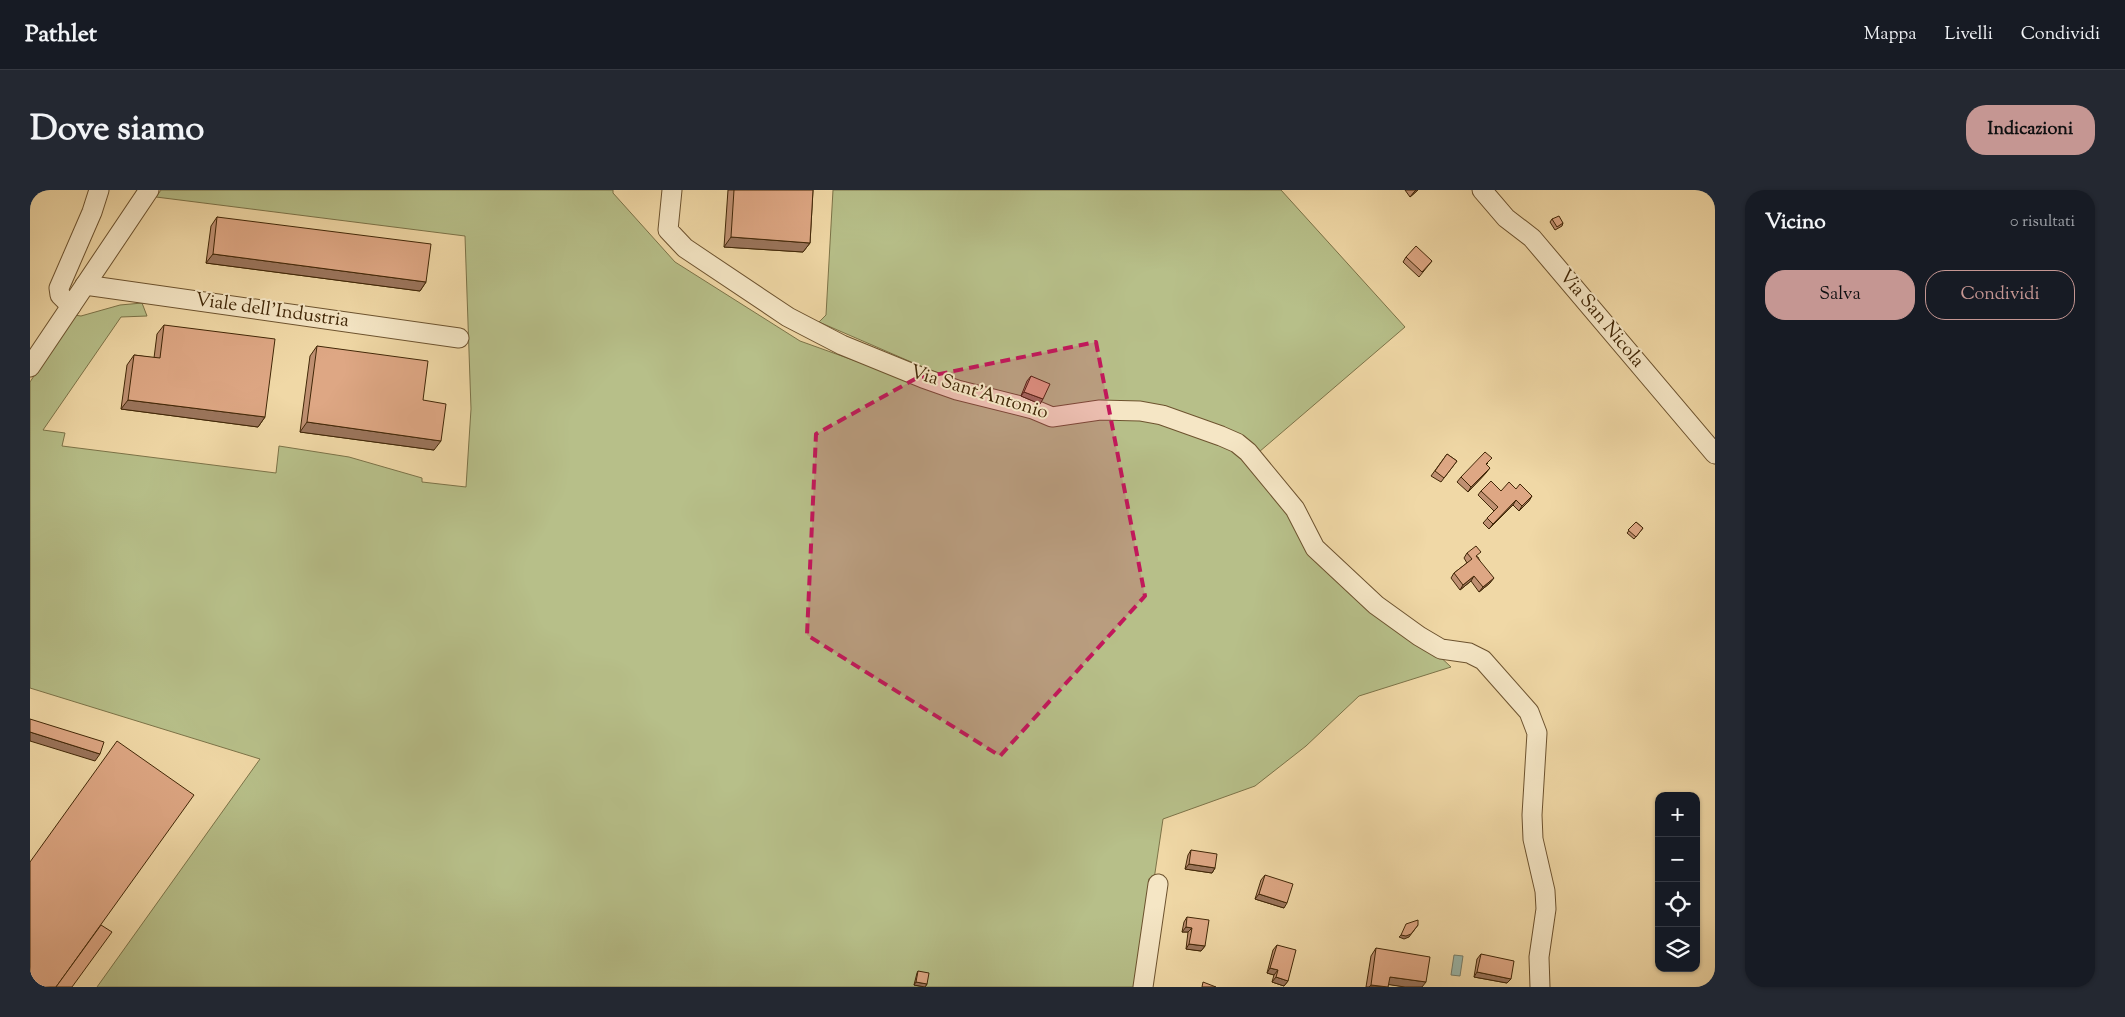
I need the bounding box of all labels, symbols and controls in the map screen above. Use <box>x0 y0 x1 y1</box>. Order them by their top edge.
text: Pathlet <box>25 18 97 52</box>
text: Mappa <box>1864 22 1917 48</box>
text: Livelli <box>1945 22 1993 48</box>
text: Condividi <box>2021 22 2100 48</box>
text: Dove siamo <box>30 105 204 156</box>
button: Indicazioni <box>1966 105 2095 155</box>
text: Vicino <box>1765 208 1826 238</box>
text: 0 risultati <box>2010 211 2075 234</box>
street label: Via San Nicola <box>1552 264 1650 374</box>
button: Salva <box>1765 270 1915 320</box>
button: Condividi <box>1925 270 2075 320</box>
street label: Viale dell'Industria <box>193 287 351 335</box>
street label: Via Sant'Antonio <box>907 359 1051 427</box>
map controls <box>1655 792 1700 972</box>
button: + <box>1655 792 1700 837</box>
button: − <box>1655 837 1700 882</box>
button: locate <box>1655 882 1700 927</box>
button: layers <box>1655 927 1700 972</box>

